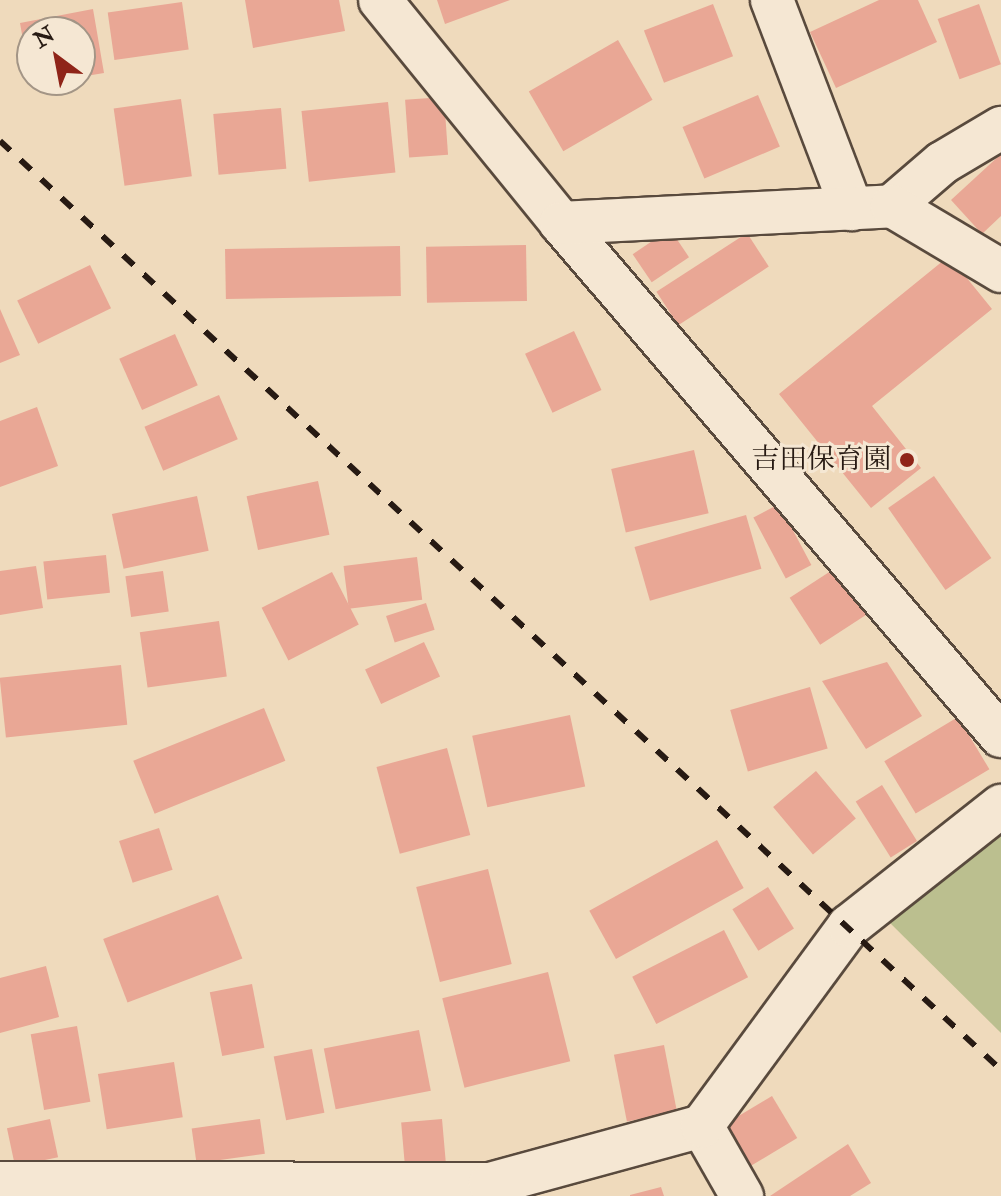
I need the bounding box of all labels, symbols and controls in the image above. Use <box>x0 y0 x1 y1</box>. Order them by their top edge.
north arrow <box>16 16 96 96</box>
text: N <box>29 20 60 54</box>
place label: 吉田保育園 <box>751 443 891 477</box>
marker: 吉田保育園 <box>898 451 916 469</box>

